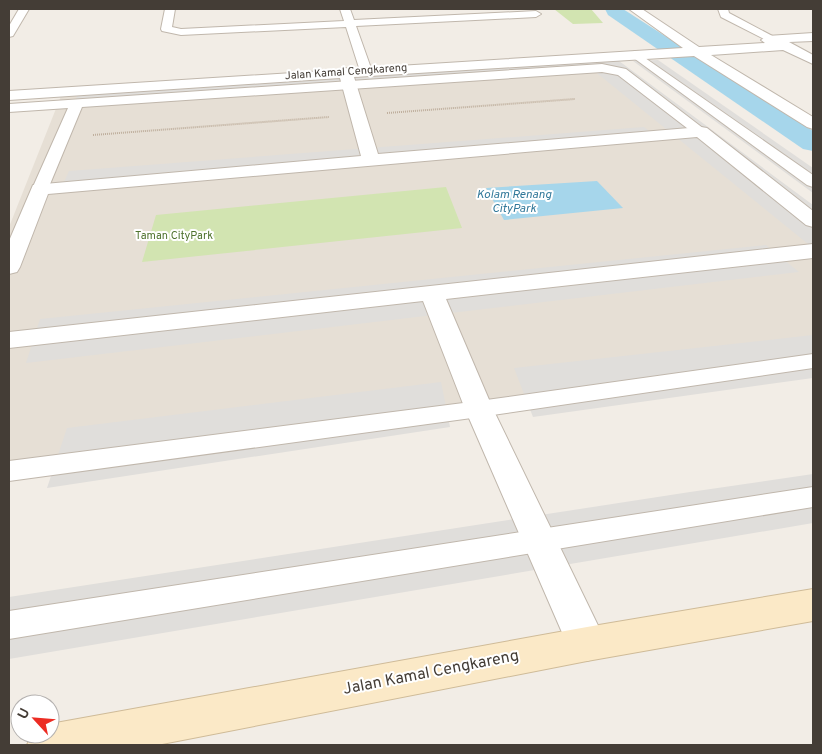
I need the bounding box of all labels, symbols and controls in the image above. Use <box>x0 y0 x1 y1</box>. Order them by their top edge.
street label: Jalan Kamal Cengkareng <box>284 61 408 83</box>
water label: Kolam Renang CityPark <box>477 187 552 217</box>
park label: Taman CityPark <box>135 229 213 243</box>
street label: Jalan Kamal Cengkareng <box>341 646 521 700</box>
north arrow <box>10 694 60 744</box>
text: U <box>15 706 34 722</box>

